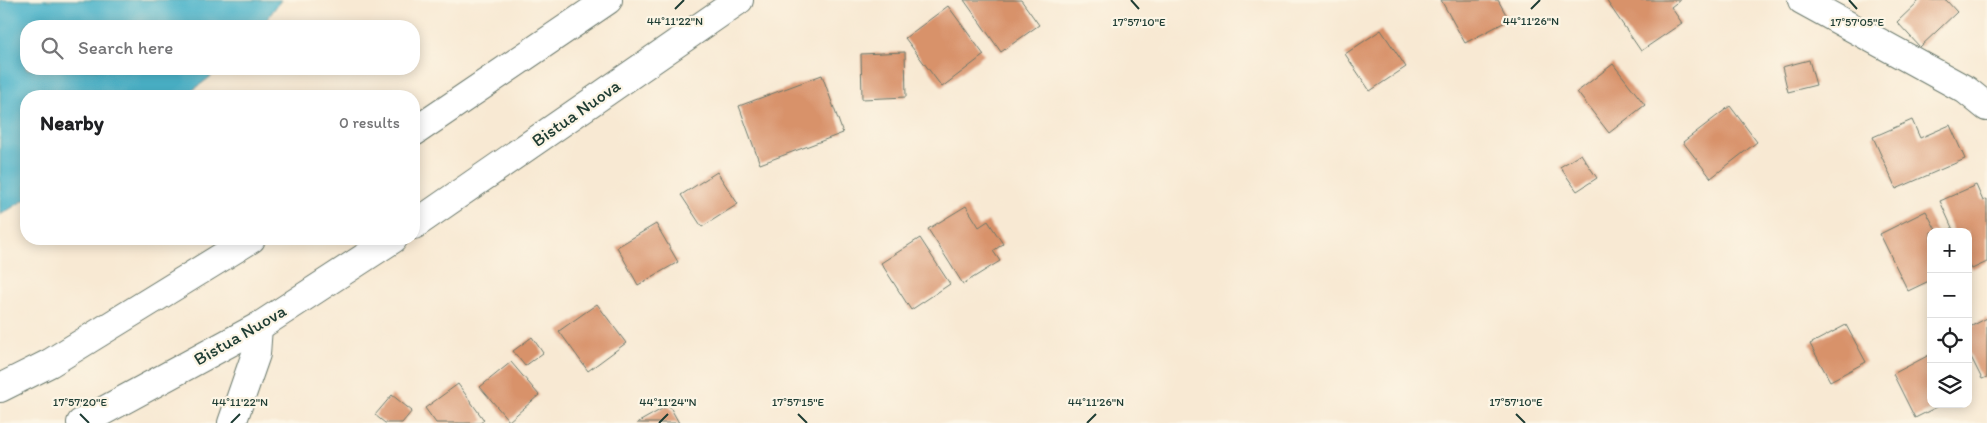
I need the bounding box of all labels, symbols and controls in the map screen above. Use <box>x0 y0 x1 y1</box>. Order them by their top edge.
text: 44°11'22"N <box>647 14 703 28</box>
text: 44°11'26"N <box>1503 14 1559 28</box>
text: 17°57'10"E <box>1112 15 1166 29</box>
text: 17°57'05"E <box>1830 15 1884 29</box>
search box <box>20 20 420 75</box>
icon: search <box>38 34 66 62</box>
text: Search here <box>78 36 173 59</box>
street label: Bistua Nuova <box>527 74 625 152</box>
text: Nearby <box>40 110 104 135</box>
text: 0 results <box>339 113 400 132</box>
map controls <box>1927 228 1972 408</box>
button: + <box>1927 228 1972 273</box>
button: − <box>1927 273 1972 318</box>
street label: Bistua Nuova <box>190 299 291 370</box>
button: locate <box>1927 318 1972 363</box>
button: layers <box>1927 363 1972 408</box>
text: 17°57'20"E <box>53 395 107 409</box>
text: 44°11'22"N <box>212 395 268 409</box>
text: 44°11'24"N <box>639 395 697 409</box>
text: 17°57'15"E <box>772 395 825 409</box>
text: 44°11'26"N <box>1068 395 1124 409</box>
text: 17°57'10"E <box>1489 395 1543 409</box>

